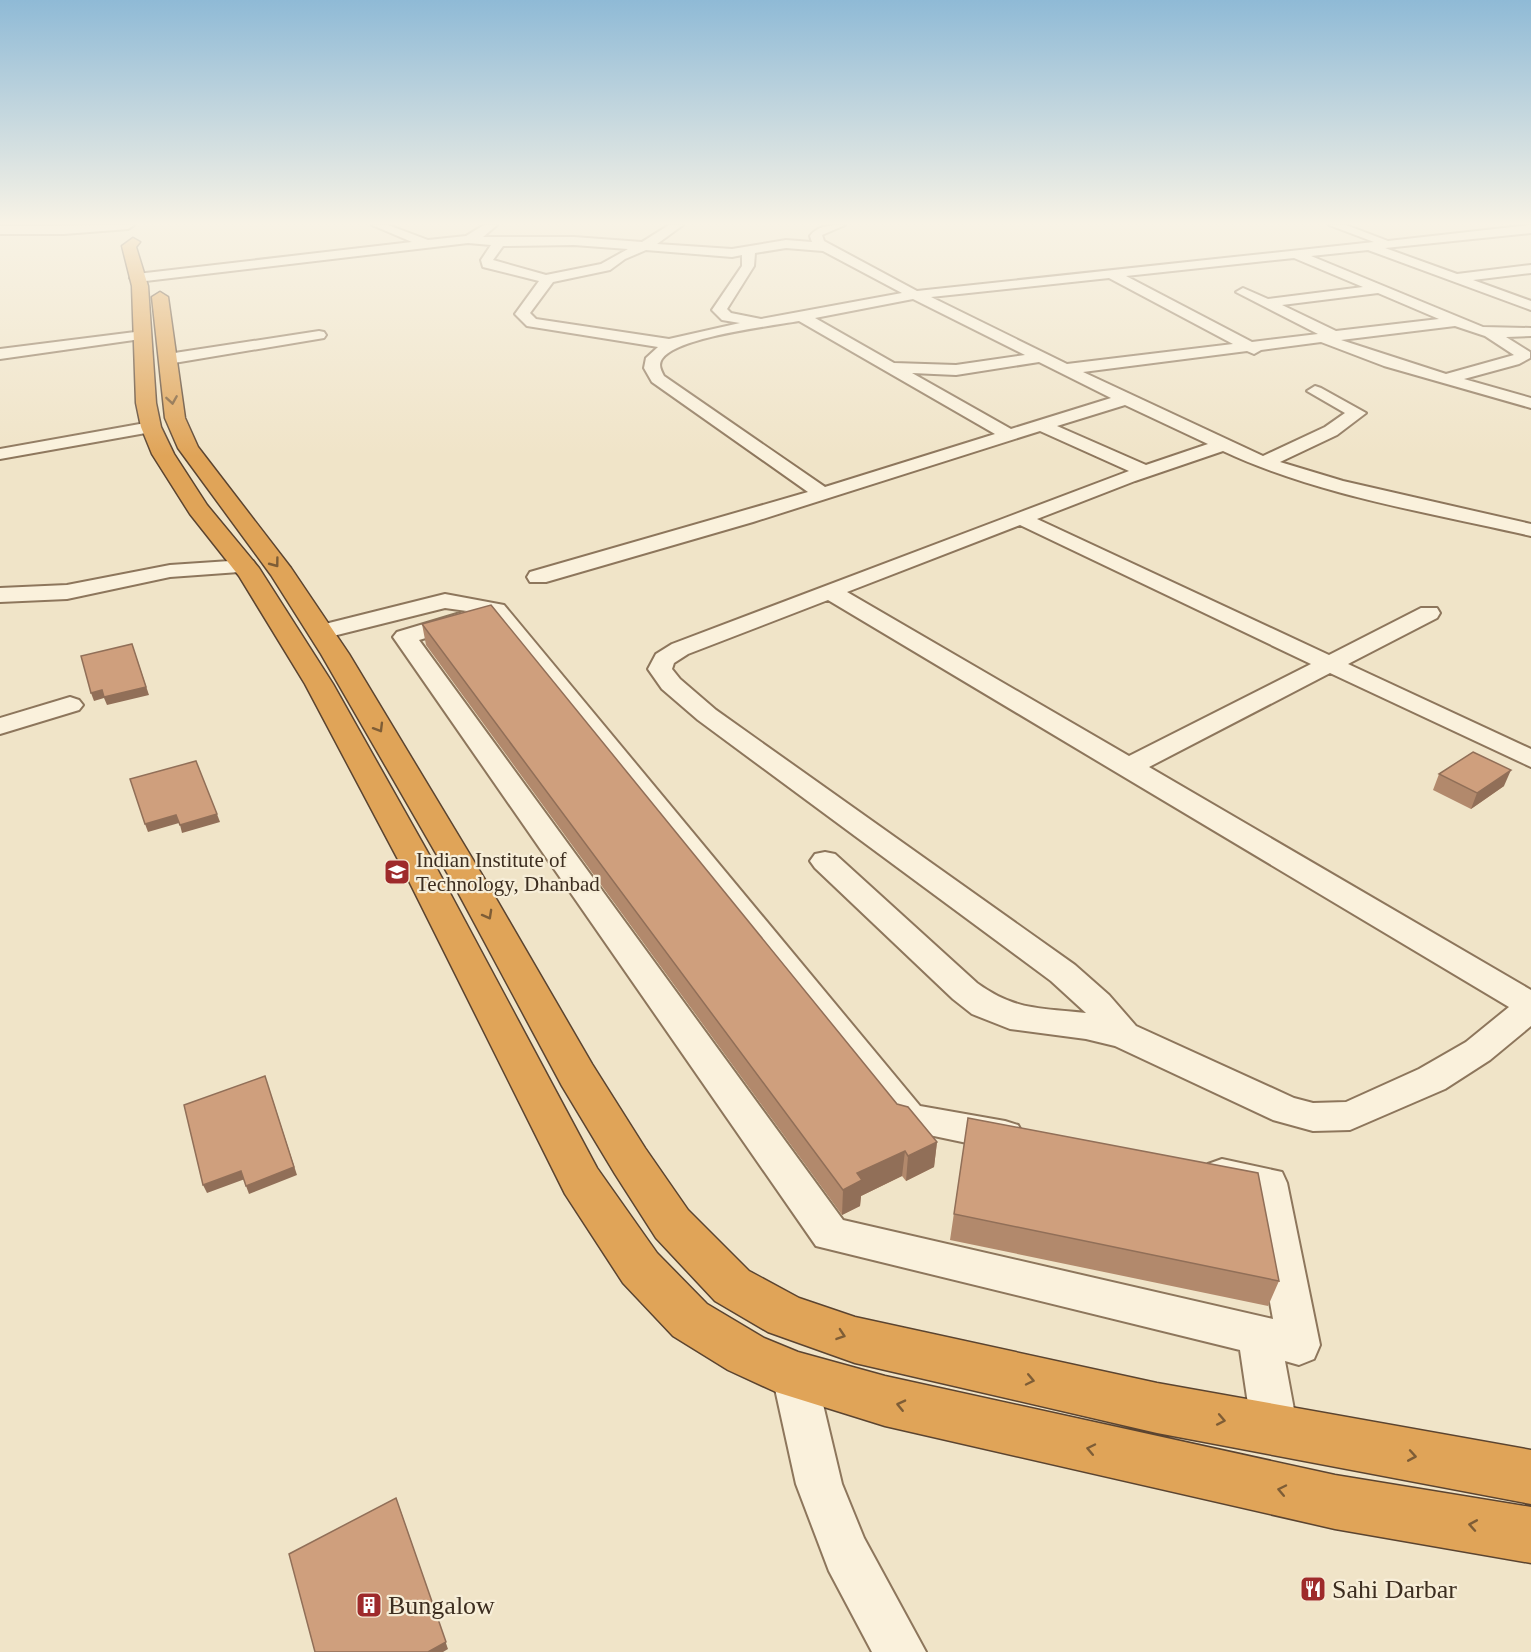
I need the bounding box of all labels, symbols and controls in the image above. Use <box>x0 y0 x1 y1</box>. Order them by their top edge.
one-way arrow <box>166 396 178 405</box>
one-way arrow <box>268 557 279 568</box>
one-way arrow <box>371 722 383 732</box>
place label: Indian Institute of Technology, Dhanbad <box>416 848 600 896</box>
school or university icon: Indian Institute of Technology, Dhanbad <box>382 857 412 887</box>
one-way arrow <box>481 908 492 919</box>
one-way arrow <box>835 1327 845 1340</box>
one-way arrow <box>1025 1373 1035 1386</box>
one-way arrow <box>896 1400 906 1413</box>
one-way arrow <box>1216 1413 1226 1426</box>
one-way arrow <box>1086 1443 1096 1456</box>
one-way arrow <box>1408 1450 1417 1462</box>
one-way arrow <box>1277 1484 1287 1497</box>
one-way arrow <box>1469 1520 1478 1532</box>
restaurant icon: Sahi Darbar <box>1298 1574 1328 1604</box>
place label: Sahi Darbar <box>1332 1575 1457 1604</box>
building icon: Bungalow <box>354 1590 384 1620</box>
place label: Bungalow <box>388 1591 495 1620</box>

